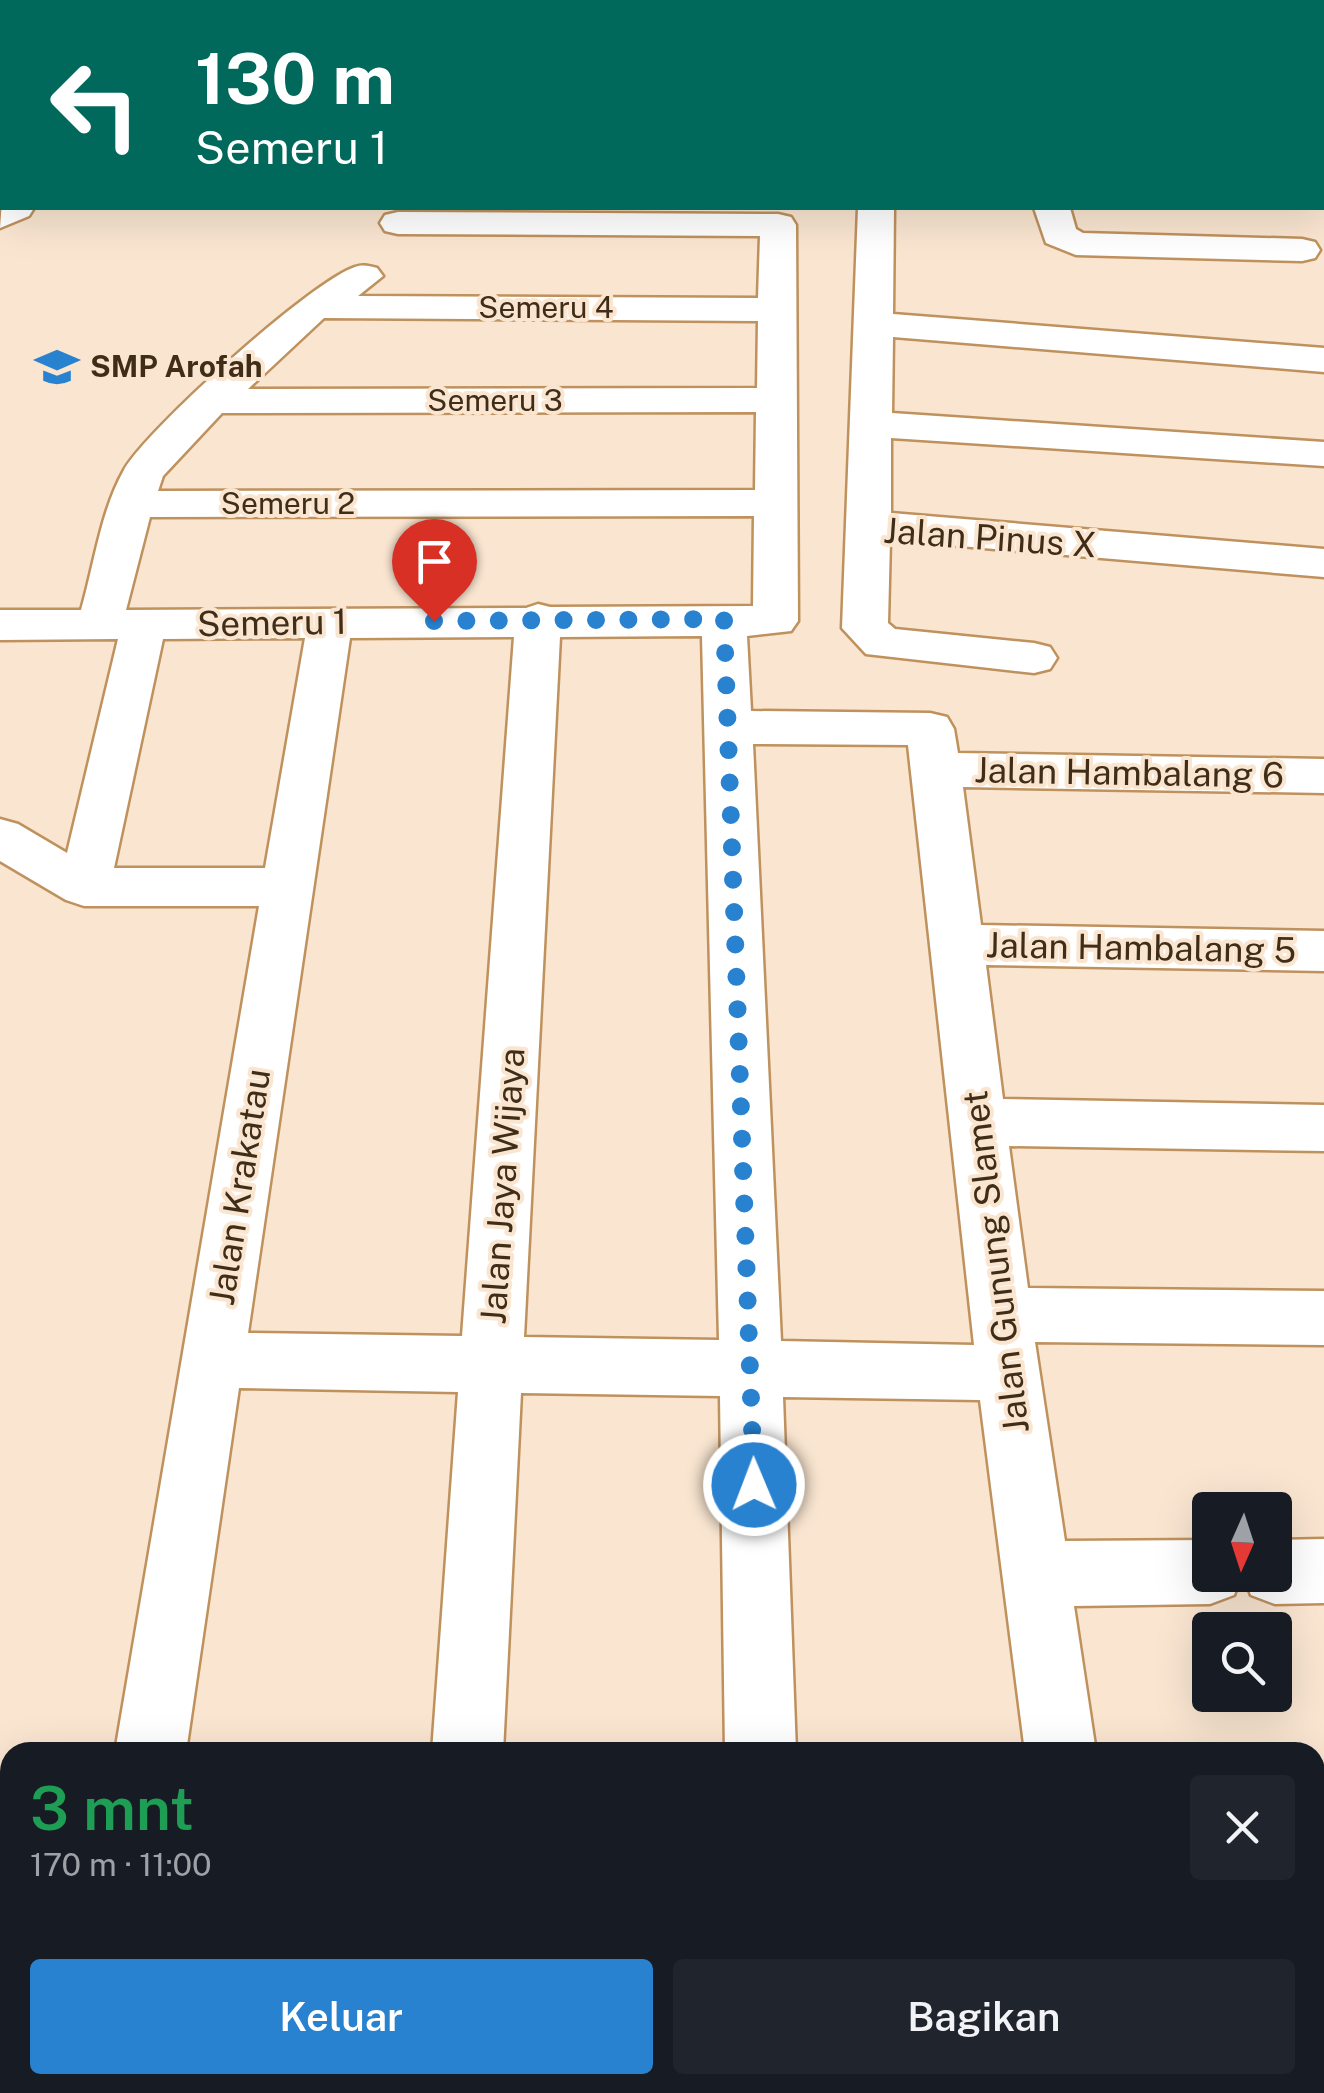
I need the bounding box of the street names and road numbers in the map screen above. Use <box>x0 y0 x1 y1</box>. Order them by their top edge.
street label: Semeru 4 <box>478 289 614 325</box>
street label: Semeru 3 <box>427 382 563 418</box>
street label: Semeru 2 <box>221 485 355 521</box>
street label: Jalan Pinus X <box>882 510 1098 565</box>
street label: Semeru 1 <box>197 601 347 644</box>
street label: Jalan Hambalang 6 <box>974 749 1284 796</box>
street label: Jalan Hambalang 5 <box>985 924 1297 971</box>
street label: Jalan Jaya Wijaya <box>472 1046 533 1325</box>
street label: Jalan Krakatau <box>201 1066 278 1308</box>
street label: Jalan Gunung Slamet <box>954 1088 1037 1436</box>

